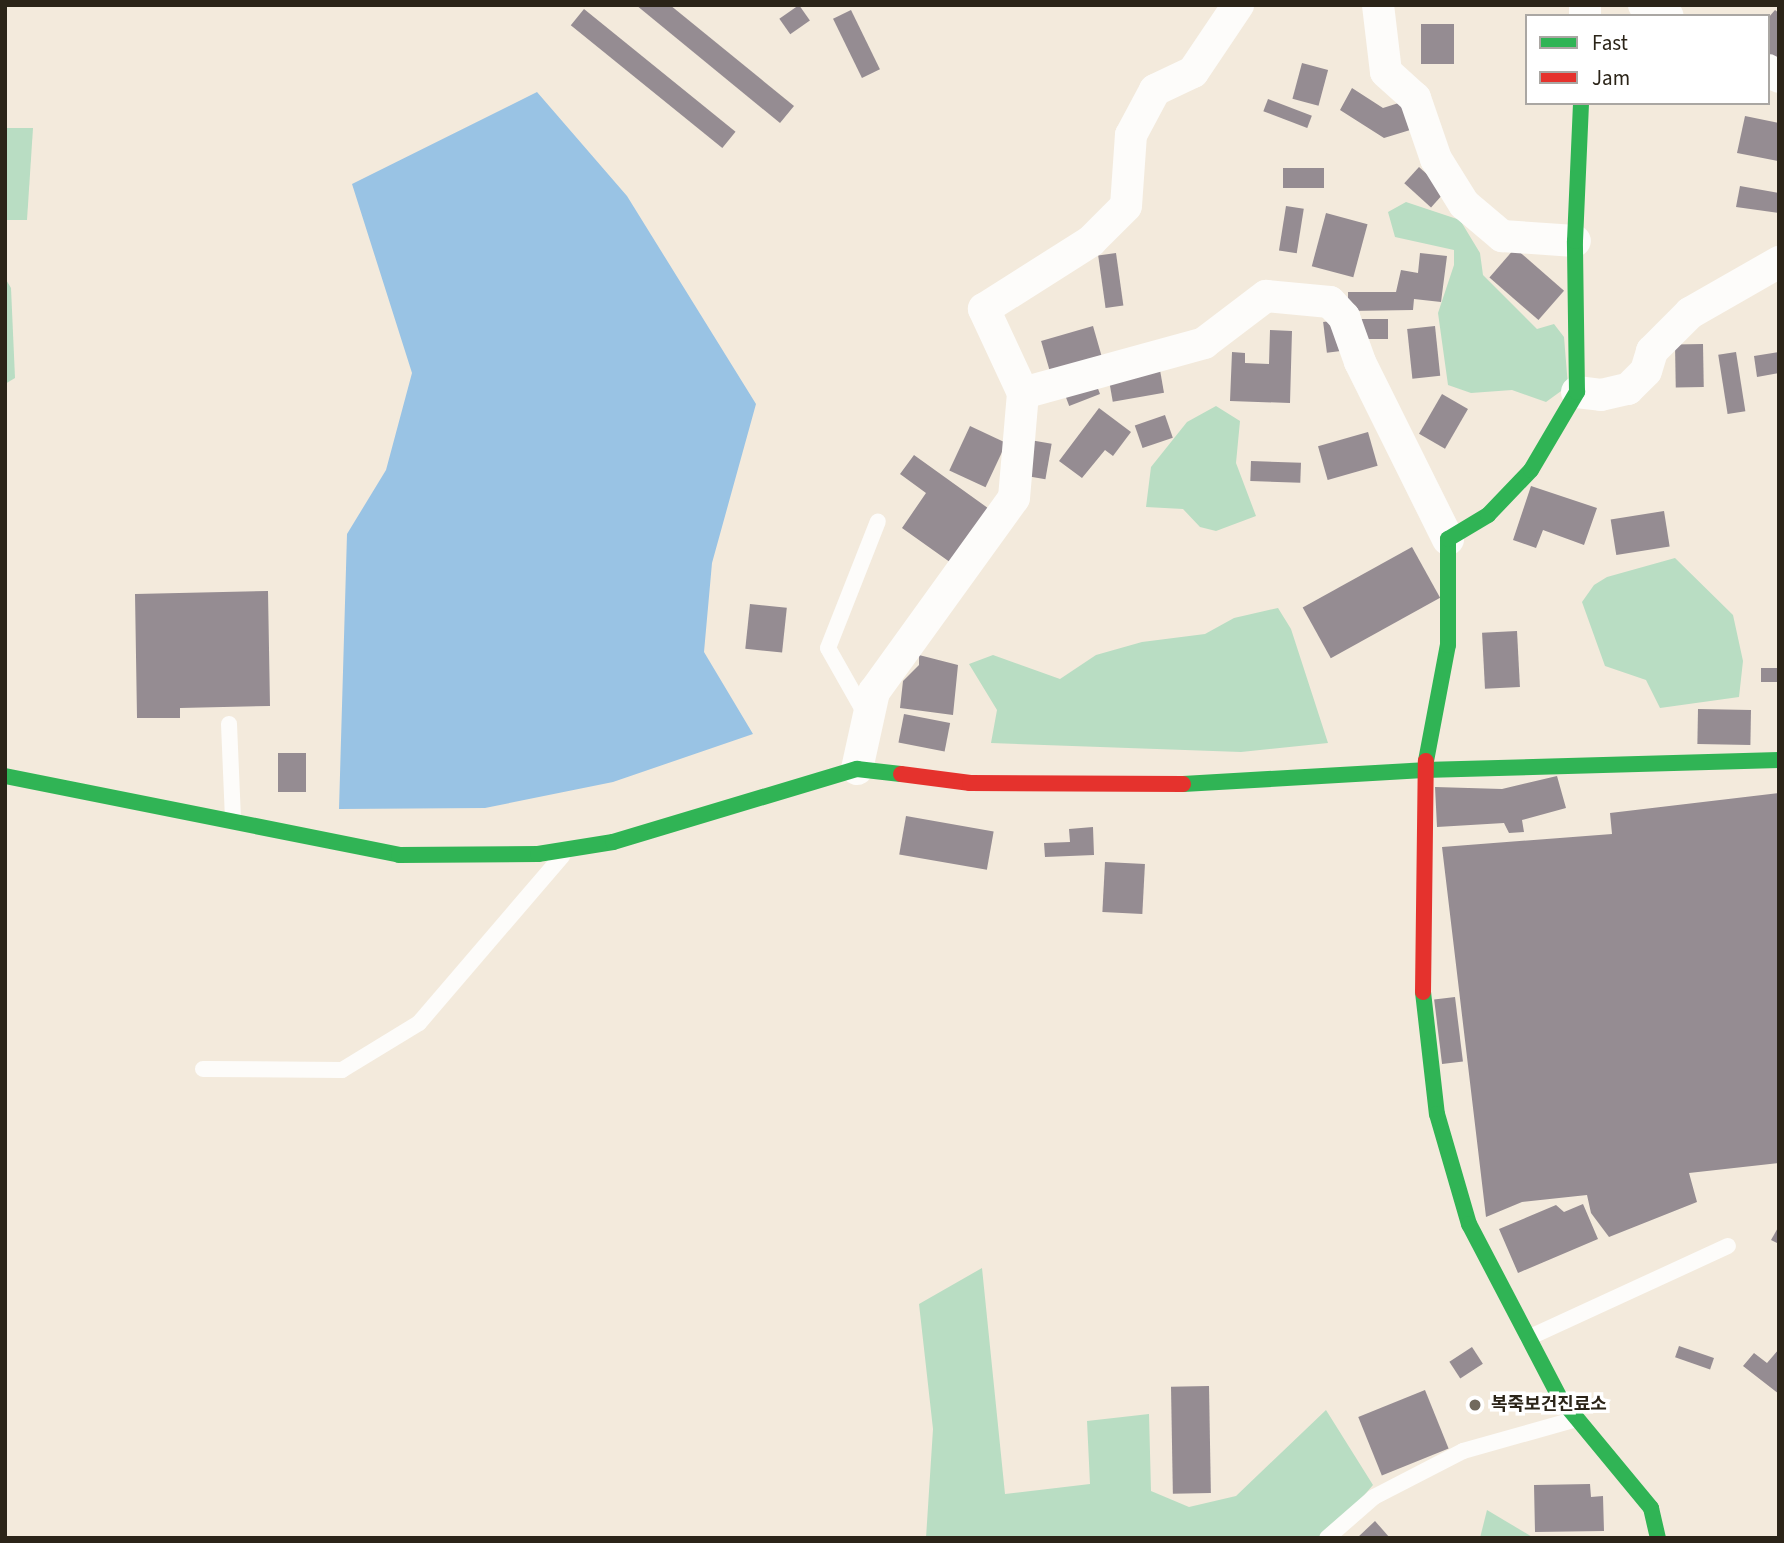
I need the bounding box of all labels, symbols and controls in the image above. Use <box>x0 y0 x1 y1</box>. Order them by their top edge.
legend <box>1525 14 1770 105</box>
text: Fast <box>1592 28 1628 58</box>
text: Jam <box>1592 63 1630 93</box>
place label: 복죽보건진료소 <box>1491 1394 1607 1416</box>
marker: 복죽보건진료소 <box>1465 1395 1485 1415</box>

